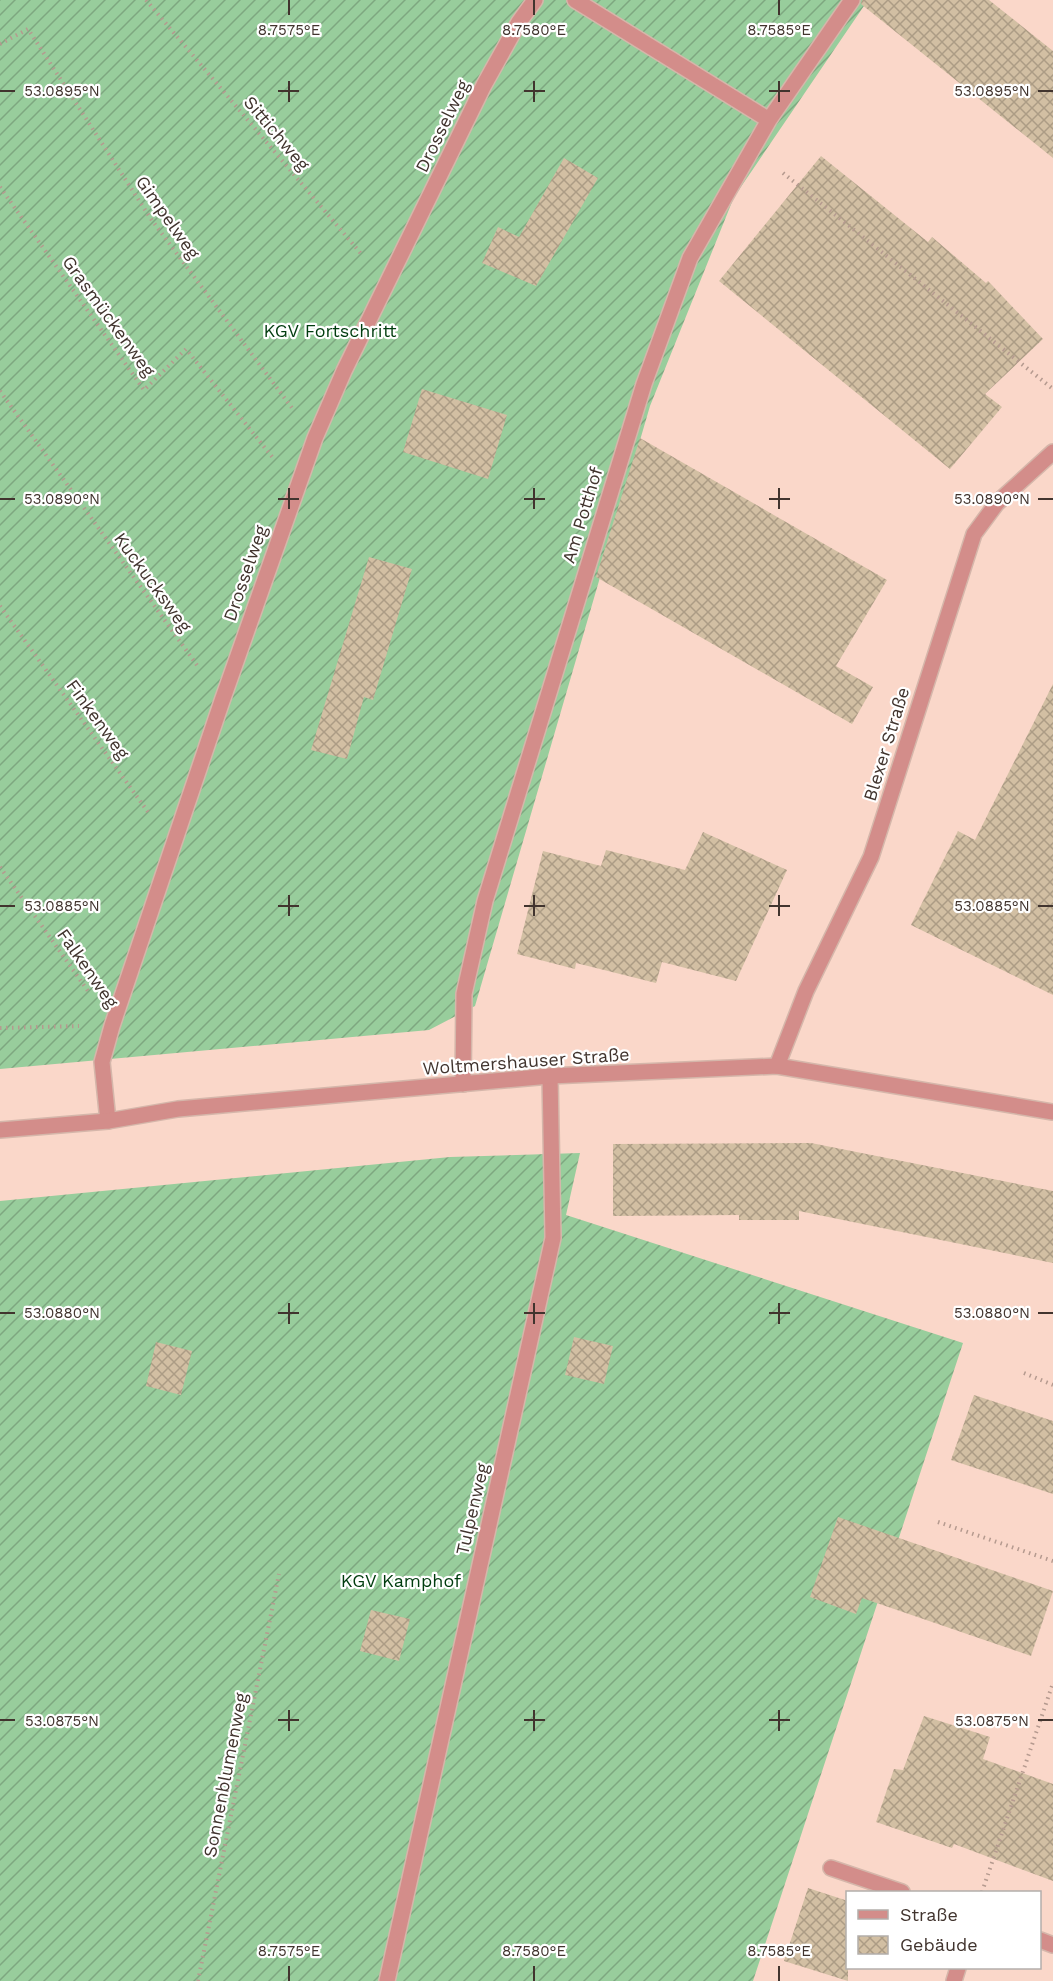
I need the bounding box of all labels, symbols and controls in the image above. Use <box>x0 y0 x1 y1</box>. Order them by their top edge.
text: 8.7575°E <box>258 21 320 39</box>
text: 8.7580°E <box>502 21 566 39</box>
text: 8.7585°E <box>747 21 811 39</box>
street label: Drosselweg <box>411 76 474 176</box>
text: 53.0895°N <box>24 82 100 100</box>
text: 53.0895°N <box>954 82 1030 100</box>
street label: Sittichweg <box>240 91 314 175</box>
street label: Gimpelweg <box>132 171 205 263</box>
street label: Grasmückenweg <box>58 252 160 381</box>
park label: KGV Fortschritt <box>263 320 397 341</box>
street label: Am Potthof <box>557 464 607 566</box>
text: 53.0890°N <box>24 490 100 508</box>
text: 53.0890°N <box>954 490 1030 508</box>
street label: Drosselweg <box>219 522 271 624</box>
street label: Kuckucksweg <box>110 528 196 636</box>
street label: Finkenweg <box>62 675 134 763</box>
street label: Blexer Straße <box>859 685 913 803</box>
text: 53.0885°N <box>24 897 100 915</box>
text: 53.0885°N <box>954 897 1030 915</box>
street label: Falkenweg <box>53 924 123 1012</box>
street label: Woltmershauser Straße <box>422 1043 630 1079</box>
text: 53.0880°N <box>24 1304 100 1322</box>
text: 53.0880°N <box>954 1304 1030 1322</box>
street label: Tulpenweg <box>451 1461 493 1557</box>
park label: KGV Kamphof <box>341 1570 461 1591</box>
street label: Sonnenblumenweg <box>199 1690 251 1859</box>
text: 53.0875°N <box>25 1712 99 1730</box>
text: 53.0875°N <box>955 1712 1029 1730</box>
legend <box>846 1891 1041 1969</box>
text: Straße <box>900 1904 958 1925</box>
text: Gebäude <box>900 1934 978 1955</box>
text: 8.7575°E <box>258 1942 320 1960</box>
text: 8.7580°E <box>502 1942 566 1960</box>
text: 8.7585°E <box>747 1942 811 1960</box>

